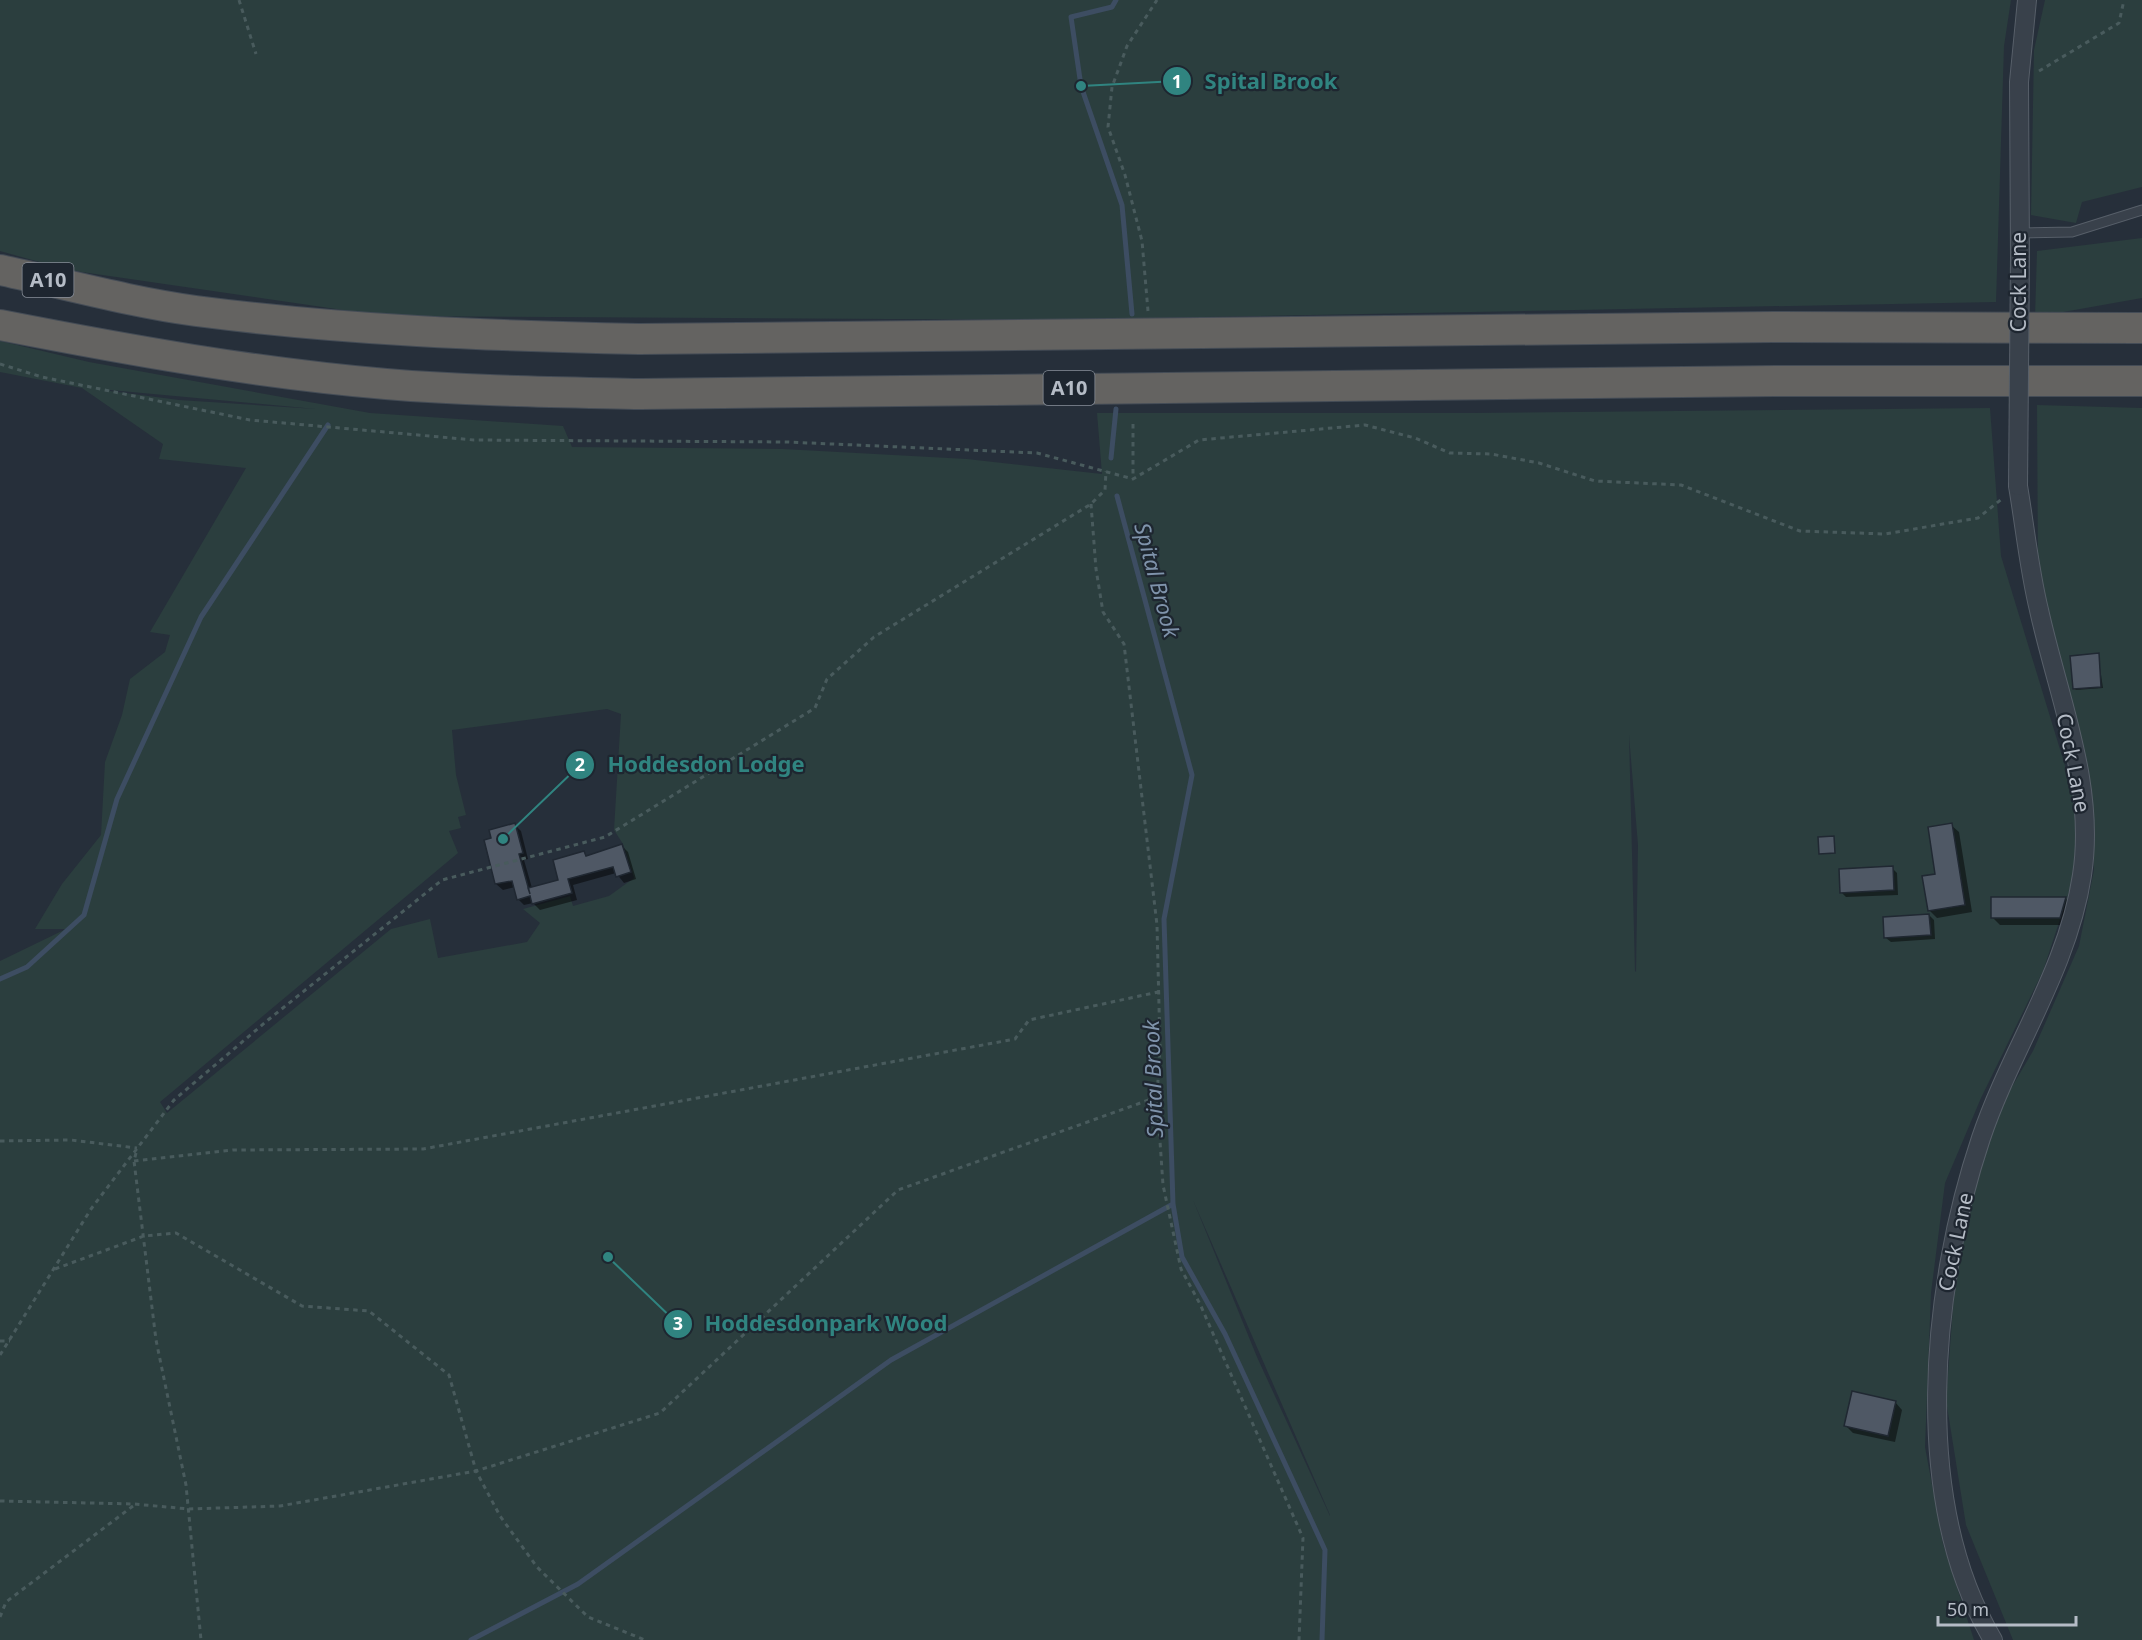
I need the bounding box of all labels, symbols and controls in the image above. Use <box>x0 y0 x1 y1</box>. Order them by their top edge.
callout: Spital Brook <box>1162 61 1349 101</box>
text: Spital Brook <box>1205 65 1338 95</box>
text: 1 <box>1172 69 1182 93</box>
street label: Cock Lane <box>2004 232 2032 332</box>
road number: A10 <box>22 263 74 297</box>
road number: A10 <box>1044 371 1094 405</box>
water label: Spital Brook <box>1128 519 1188 642</box>
street label: Cock Lane <box>2051 711 2097 815</box>
callout: Hoddesdon Lodge <box>565 745 816 785</box>
text: Hoddesdon Lodge <box>607 748 805 778</box>
text: 2 <box>575 752 585 776</box>
water label: Spital Brook <box>1135 1018 1169 1138</box>
street label: Cock Lane <box>1931 1190 1979 1294</box>
callout: Hoddesdonpark Wood <box>663 1304 960 1344</box>
text: Hoddesdonpark Wood <box>704 1307 948 1337</box>
text: 3 <box>673 1311 683 1335</box>
scale bar <box>1938 1589 2076 1627</box>
text: 50 m <box>1947 1597 1989 1621</box>

